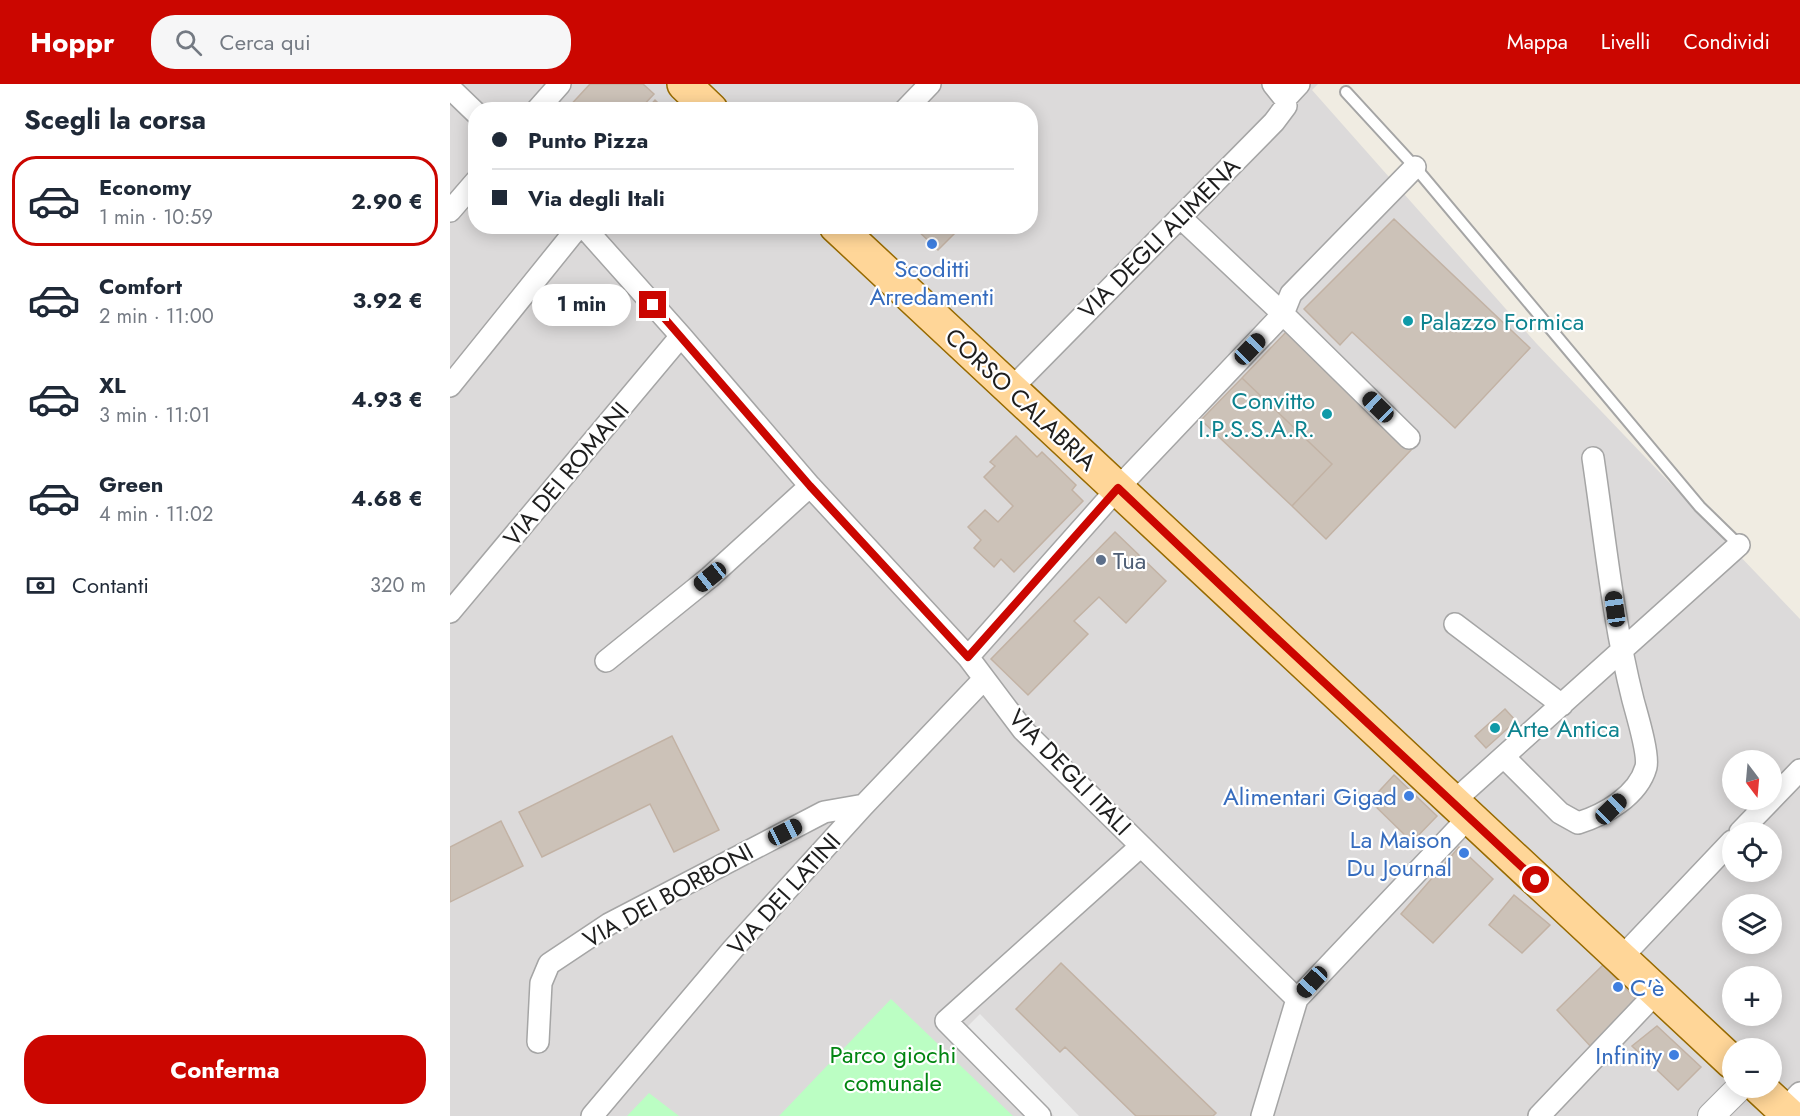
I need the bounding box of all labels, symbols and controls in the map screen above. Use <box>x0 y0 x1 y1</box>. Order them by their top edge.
search box <box>151 15 571 69</box>
text: Hoppr <box>30 22 115 63</box>
icon: search <box>172 26 205 59</box>
text: Cerca qui <box>220 26 311 58</box>
text: Mappa <box>1507 27 1568 57</box>
text: Livelli <box>1601 27 1651 57</box>
text: Condividi <box>1684 27 1770 57</box>
text: Scegli la corsa <box>24 100 206 139</box>
text: Punto Pizza <box>528 124 648 156</box>
street label: VIA DEGLI ALIMENA <box>1070 149 1248 327</box>
text: Economy <box>99 171 191 203</box>
icon: car <box>27 174 81 228</box>
text: Via degli Itali <box>528 182 665 214</box>
text: 2.90 € <box>351 185 423 217</box>
text: 1 min · 10:59 <box>99 203 213 232</box>
marker: Scoditti Arredamenti <box>925 237 939 251</box>
place label: Scoditti Arredamenti <box>869 251 995 314</box>
text: Comfort <box>99 270 182 302</box>
icon: car <box>27 273 81 327</box>
text: 3.92 € <box>352 284 423 316</box>
callout: 1 min <box>533 284 632 326</box>
text: 1 min <box>557 290 606 319</box>
route end <box>639 291 666 318</box>
text: 2 min · 11:00 <box>99 302 214 331</box>
place label: Palazzo Formica <box>1420 304 1584 339</box>
marker: Palazzo Formica <box>1401 314 1415 328</box>
street label: CORSO CALABRIA <box>937 319 1105 479</box>
car <box>1231 330 1269 368</box>
text: XL <box>99 369 126 401</box>
icon: car <box>27 372 81 426</box>
text: 4.93 € <box>351 383 423 415</box>
place label: Convitto I.P.S.S.A.R. <box>1198 383 1315 446</box>
car <box>1359 388 1397 426</box>
street label: VIA DEI ROMANI <box>495 394 637 554</box>
text: 3 min · 11:01 <box>99 401 210 430</box>
marker: Convitto I.P.S.S.A.R. <box>1320 407 1334 421</box>
text: Green <box>99 468 163 500</box>
icon: car <box>27 471 81 525</box>
text: 4.68 € <box>351 482 423 514</box>
text: 4 min · 11:02 <box>99 500 213 529</box>
place label: Tua <box>1113 543 1146 578</box>
marker: Tua <box>1094 553 1108 567</box>
car <box>690 559 730 595</box>
icon: cash <box>24 569 57 602</box>
text: Contanti <box>72 569 149 601</box>
text: 320 m <box>370 571 426 600</box>
car <box>1604 590 1626 628</box>
street label: VIA DEGLI ITALI <box>1000 701 1140 843</box>
place label: Arte Antica <box>1507 711 1620 746</box>
marker: Arte Antica <box>1488 721 1502 735</box>
north arrow <box>1722 750 1782 810</box>
map controls <box>1722 750 1782 1098</box>
place label: Alimentari Gigad <box>1223 779 1397 814</box>
marker: Alimentari Gigad <box>1402 789 1416 803</box>
car <box>1592 790 1630 828</box>
car <box>765 816 805 848</box>
place label: La Maison Du Journal <box>1347 822 1452 885</box>
button: locate <box>1722 822 1782 882</box>
street label: VIA DEI LATINI <box>719 825 849 963</box>
street label: VIA DEI BORBONI <box>576 834 760 956</box>
marker: La Maison Du Journal <box>1457 846 1471 860</box>
route start <box>1522 866 1549 893</box>
button: layers <box>1722 894 1782 954</box>
car <box>1293 963 1331 1001</box>
button: + <box>1722 966 1782 1026</box>
place label: C'è <box>1630 970 1664 1005</box>
marker: C'è <box>1611 980 1625 994</box>
button: Conferma <box>24 1035 426 1104</box>
park label: Parco giochi comunale <box>830 1037 956 1100</box>
place label: Infinity <box>1595 1038 1662 1073</box>
button: − <box>1722 1038 1782 1098</box>
marker: Infinity <box>1667 1048 1681 1062</box>

